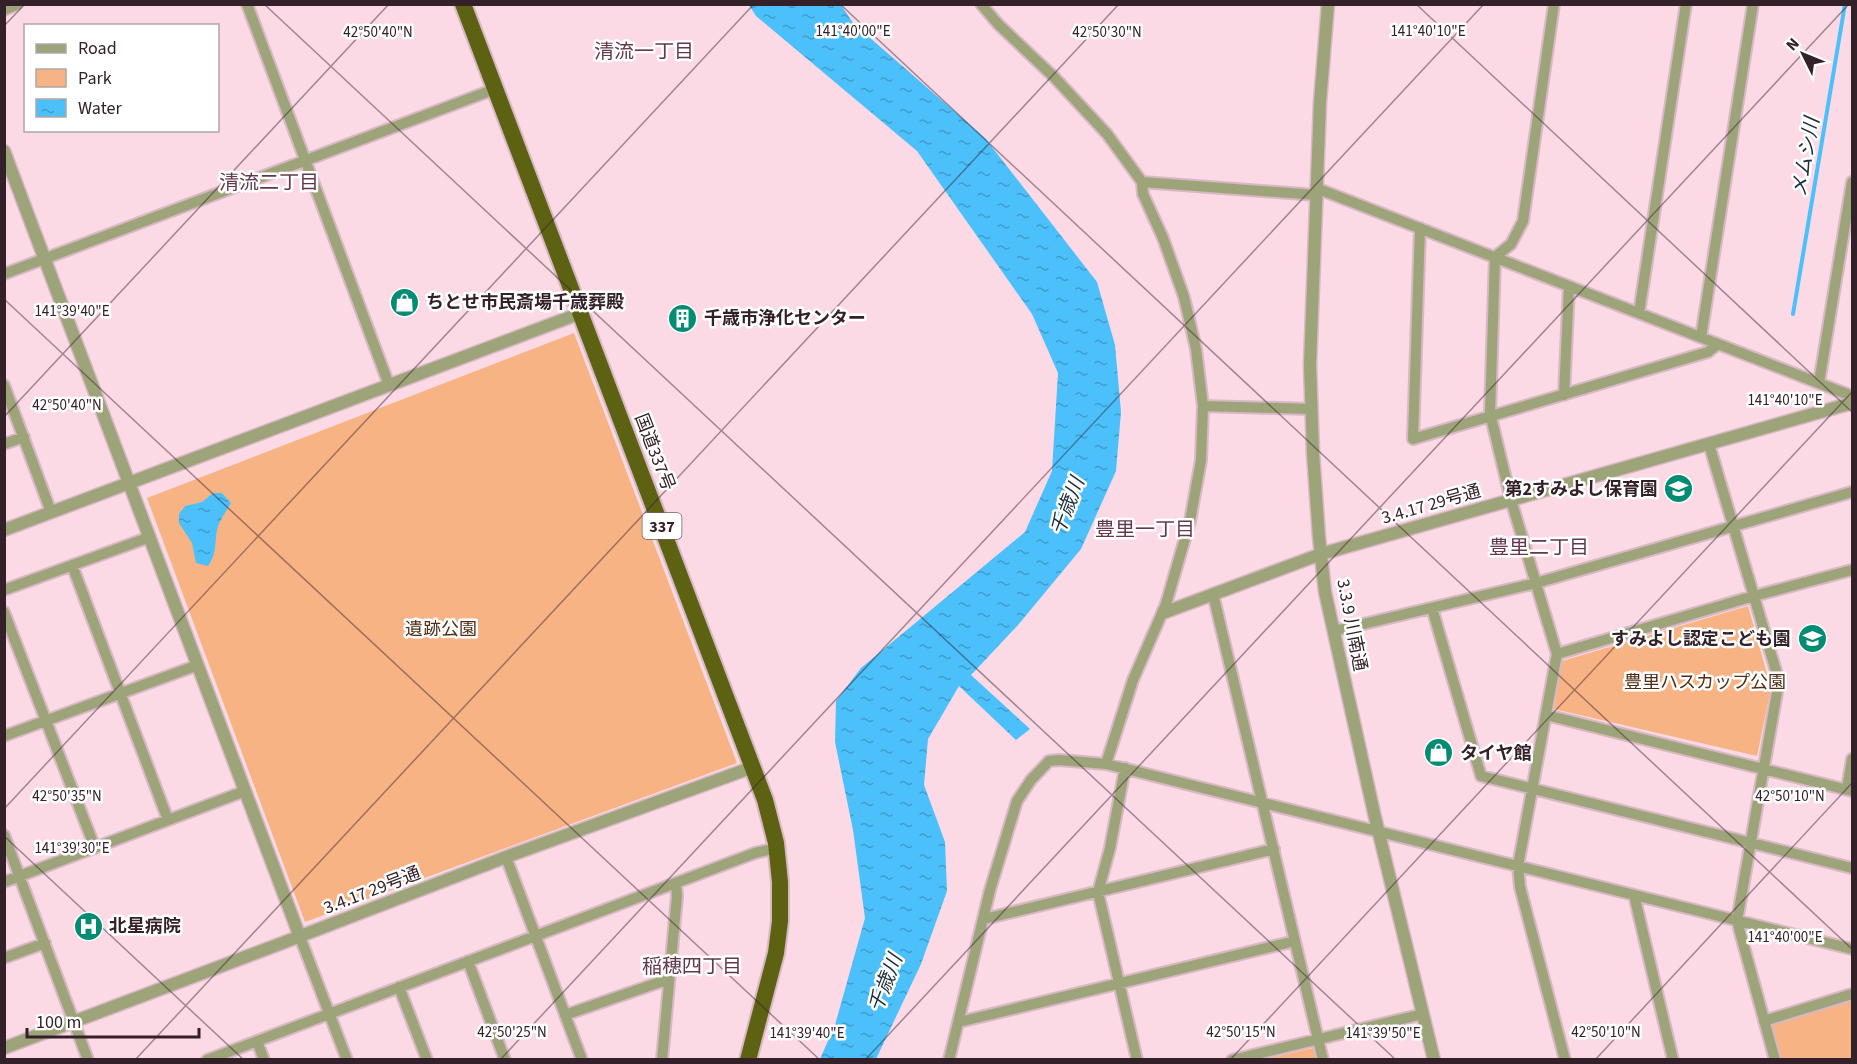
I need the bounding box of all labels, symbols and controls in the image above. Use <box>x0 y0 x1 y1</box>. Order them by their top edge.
text: 141°40'00"E <box>815 21 891 42</box>
text: 141°40'10"E <box>1390 21 1466 42</box>
text: 42°50'40"N <box>343 22 413 43</box>
text: 42°50'30"N <box>1072 22 1142 43</box>
legend <box>24 24 219 132</box>
north arrow <box>1773 24 1833 84</box>
text: N <box>1781 33 1804 56</box>
text: Road <box>78 36 117 61</box>
district label: 清流一丁目 <box>594 38 694 66</box>
text: Park <box>78 66 112 91</box>
text: Water <box>78 96 122 121</box>
water label: メムシ川 <box>1785 113 1827 199</box>
district label: 清流二丁目 <box>219 169 319 197</box>
shop icon: ちとせ市民斎場千歳葬殿 <box>389 286 421 318</box>
place label: ちとせ市民斎場千歳葬殿 <box>426 290 624 315</box>
text: 141°39'40"E <box>34 301 110 322</box>
building icon: 千歳市浄化センター <box>667 302 699 334</box>
place label: 千歳市浄化センター <box>704 306 866 331</box>
text: 141°40'10"E <box>1747 390 1823 411</box>
text: 42°50'40"N <box>32 395 102 416</box>
street label: 国道337号 <box>628 410 681 494</box>
water label: 千歳川 <box>1044 471 1092 539</box>
school or university icon: 第2すみよし保育園 <box>1663 473 1695 505</box>
place label: 第2すみよし保育園 <box>1504 477 1658 502</box>
street label: 3.4.17 29号通 <box>1379 478 1484 531</box>
road number: 337 <box>642 513 682 539</box>
district label: 豊里一丁目 <box>1095 516 1195 544</box>
district label: 豊里二丁目 <box>1489 534 1589 562</box>
street label: 3.3.9 川南通 <box>1330 577 1373 673</box>
park label: 遺跡公園 <box>405 617 477 642</box>
school or university icon: すみよし認定こども園 <box>1796 623 1828 655</box>
place label: すみよし認定こども園 <box>1611 627 1791 652</box>
park label: 豊里ハスカップ公園 <box>1624 670 1786 695</box>
shop icon: タイヤ館 <box>1423 737 1455 769</box>
place label: タイヤ館 <box>1460 741 1531 766</box>
text: 42°50'35"N <box>32 786 102 807</box>
text: 42°50'10"N <box>1755 786 1825 807</box>
text: 141°39'30"E <box>34 838 110 859</box>
street label: 3.4.17 29号通 <box>320 860 424 920</box>
hospital icon: 北星病院 <box>72 910 104 942</box>
place label: 北星病院 <box>109 914 181 939</box>
text: 141°40'00"E <box>1747 927 1823 948</box>
water label: 千歳川 <box>862 948 910 1016</box>
district label: 稲穂四丁目 <box>642 953 742 981</box>
scale bar <box>27 1001 200 1039</box>
text: 100 m <box>36 1010 81 1035</box>
text: 42°50'25"N <box>477 1022 547 1043</box>
text: 42°50'15"N <box>1206 1022 1276 1043</box>
text: 42°50'10"N <box>1571 1022 1641 1043</box>
text: 141°39'40"E <box>769 1023 845 1044</box>
text: 141°39'50"E <box>1345 1023 1421 1044</box>

